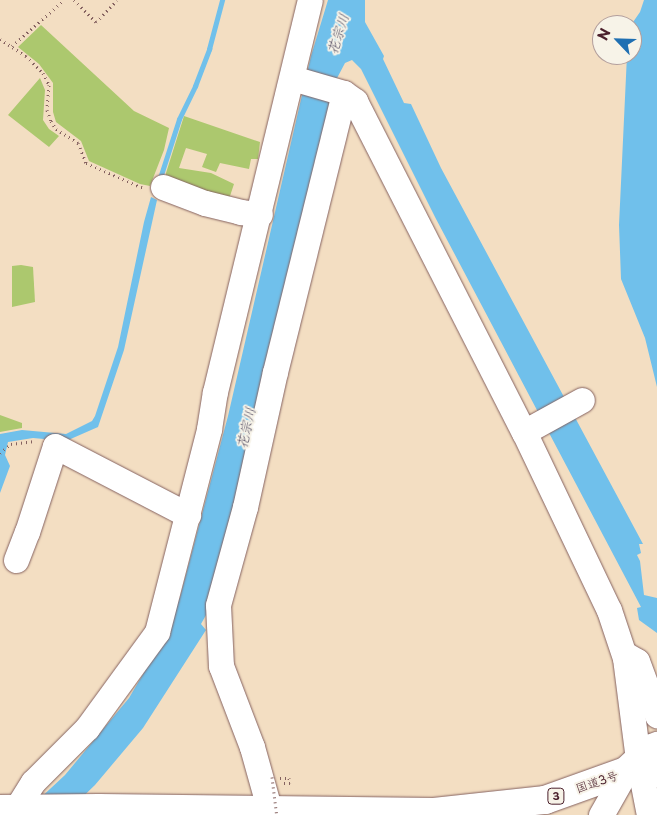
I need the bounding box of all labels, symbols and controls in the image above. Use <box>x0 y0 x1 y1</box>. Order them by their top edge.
water label: 花宗川 <box>324 11 352 57</box>
north arrow <box>592 15 642 65</box>
text: N <box>592 25 616 43</box>
water label: 花宗川 <box>233 406 259 450</box>
street label: 国道3号 <box>574 768 620 796</box>
road number: 3 <box>547 788 565 804</box>

